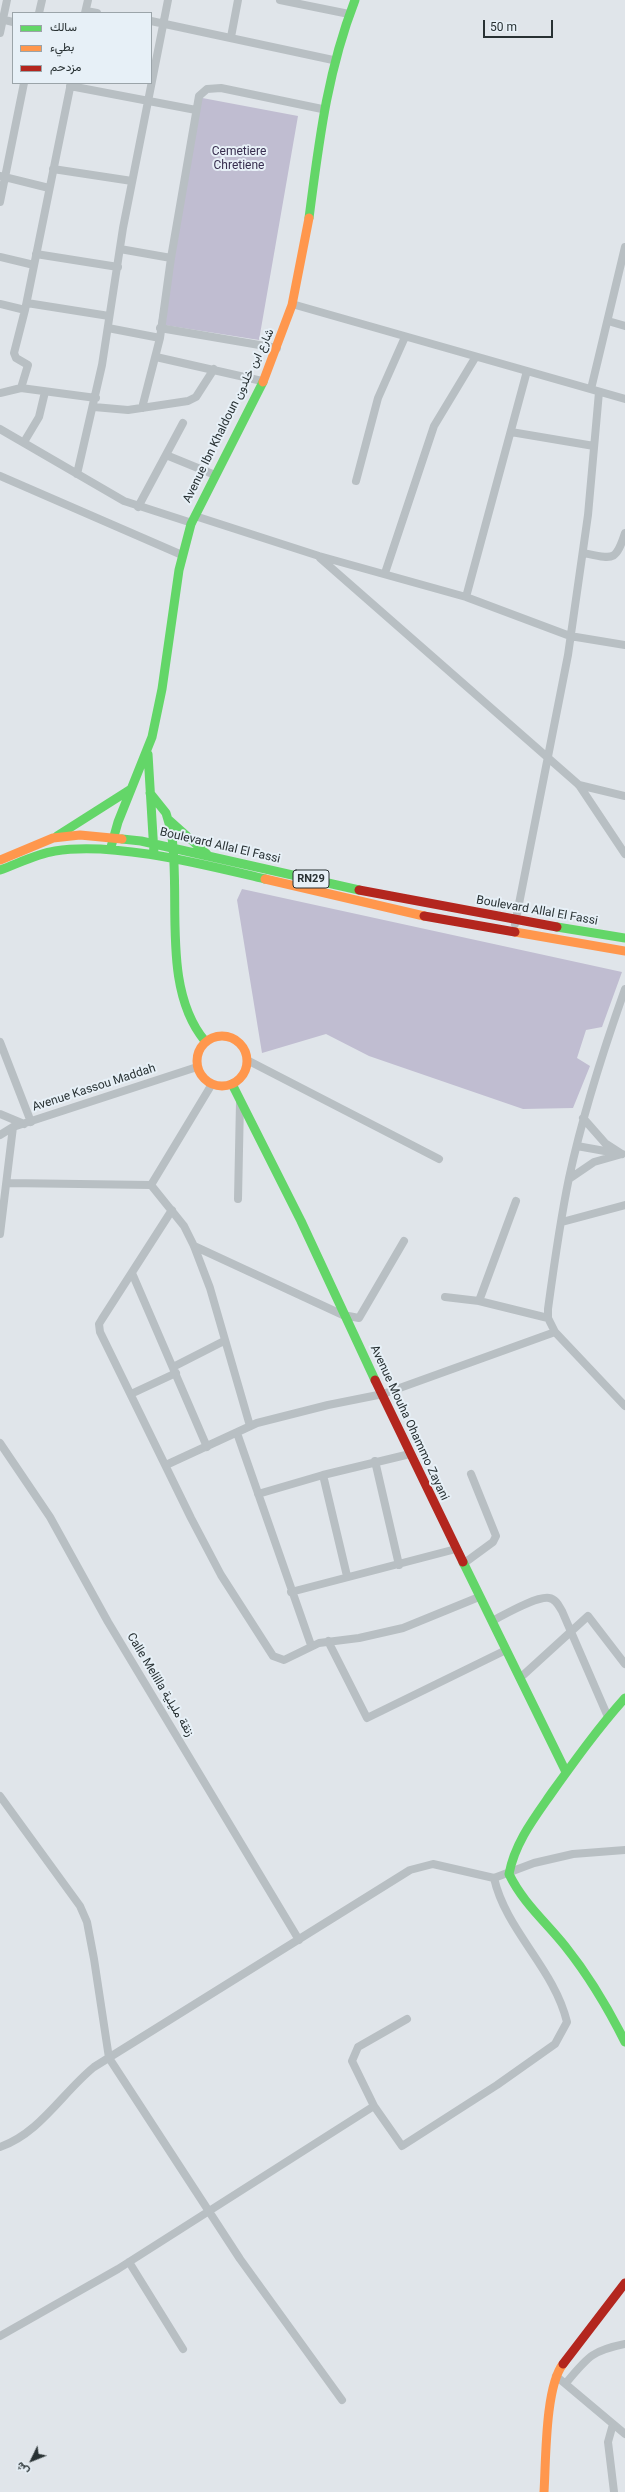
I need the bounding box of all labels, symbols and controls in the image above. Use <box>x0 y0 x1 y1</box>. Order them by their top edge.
legend <box>12 12 152 84</box>
scale bar <box>485 12 555 38</box>
text: سالك <box>50 20 77 34</box>
text: 50 m <box>490 20 517 34</box>
text: بطيء <box>50 40 74 54</box>
text: مزدحم <box>50 60 81 74</box>
park label: Cemetiere Chretiene <box>212 145 266 173</box>
street label: Avenue Ibn Khaldoun شارع ابن خلدون <box>180 327 278 505</box>
street label: Boulevard Allal El Fassi <box>158 825 282 867</box>
road number: RN29 <box>293 870 329 888</box>
street label: Boulevard Allal El Fassi <box>475 893 599 929</box>
street label: Avenue Kassou Maddah <box>31 1061 157 1115</box>
street label: Avenue Mouha Ohammo Zayani <box>367 1343 451 1503</box>
street label: Calle Melilla زنقة مليلية <box>123 1631 197 1739</box>
north arrow <box>12 2440 52 2480</box>
text: ش <box>14 2459 32 2478</box>

